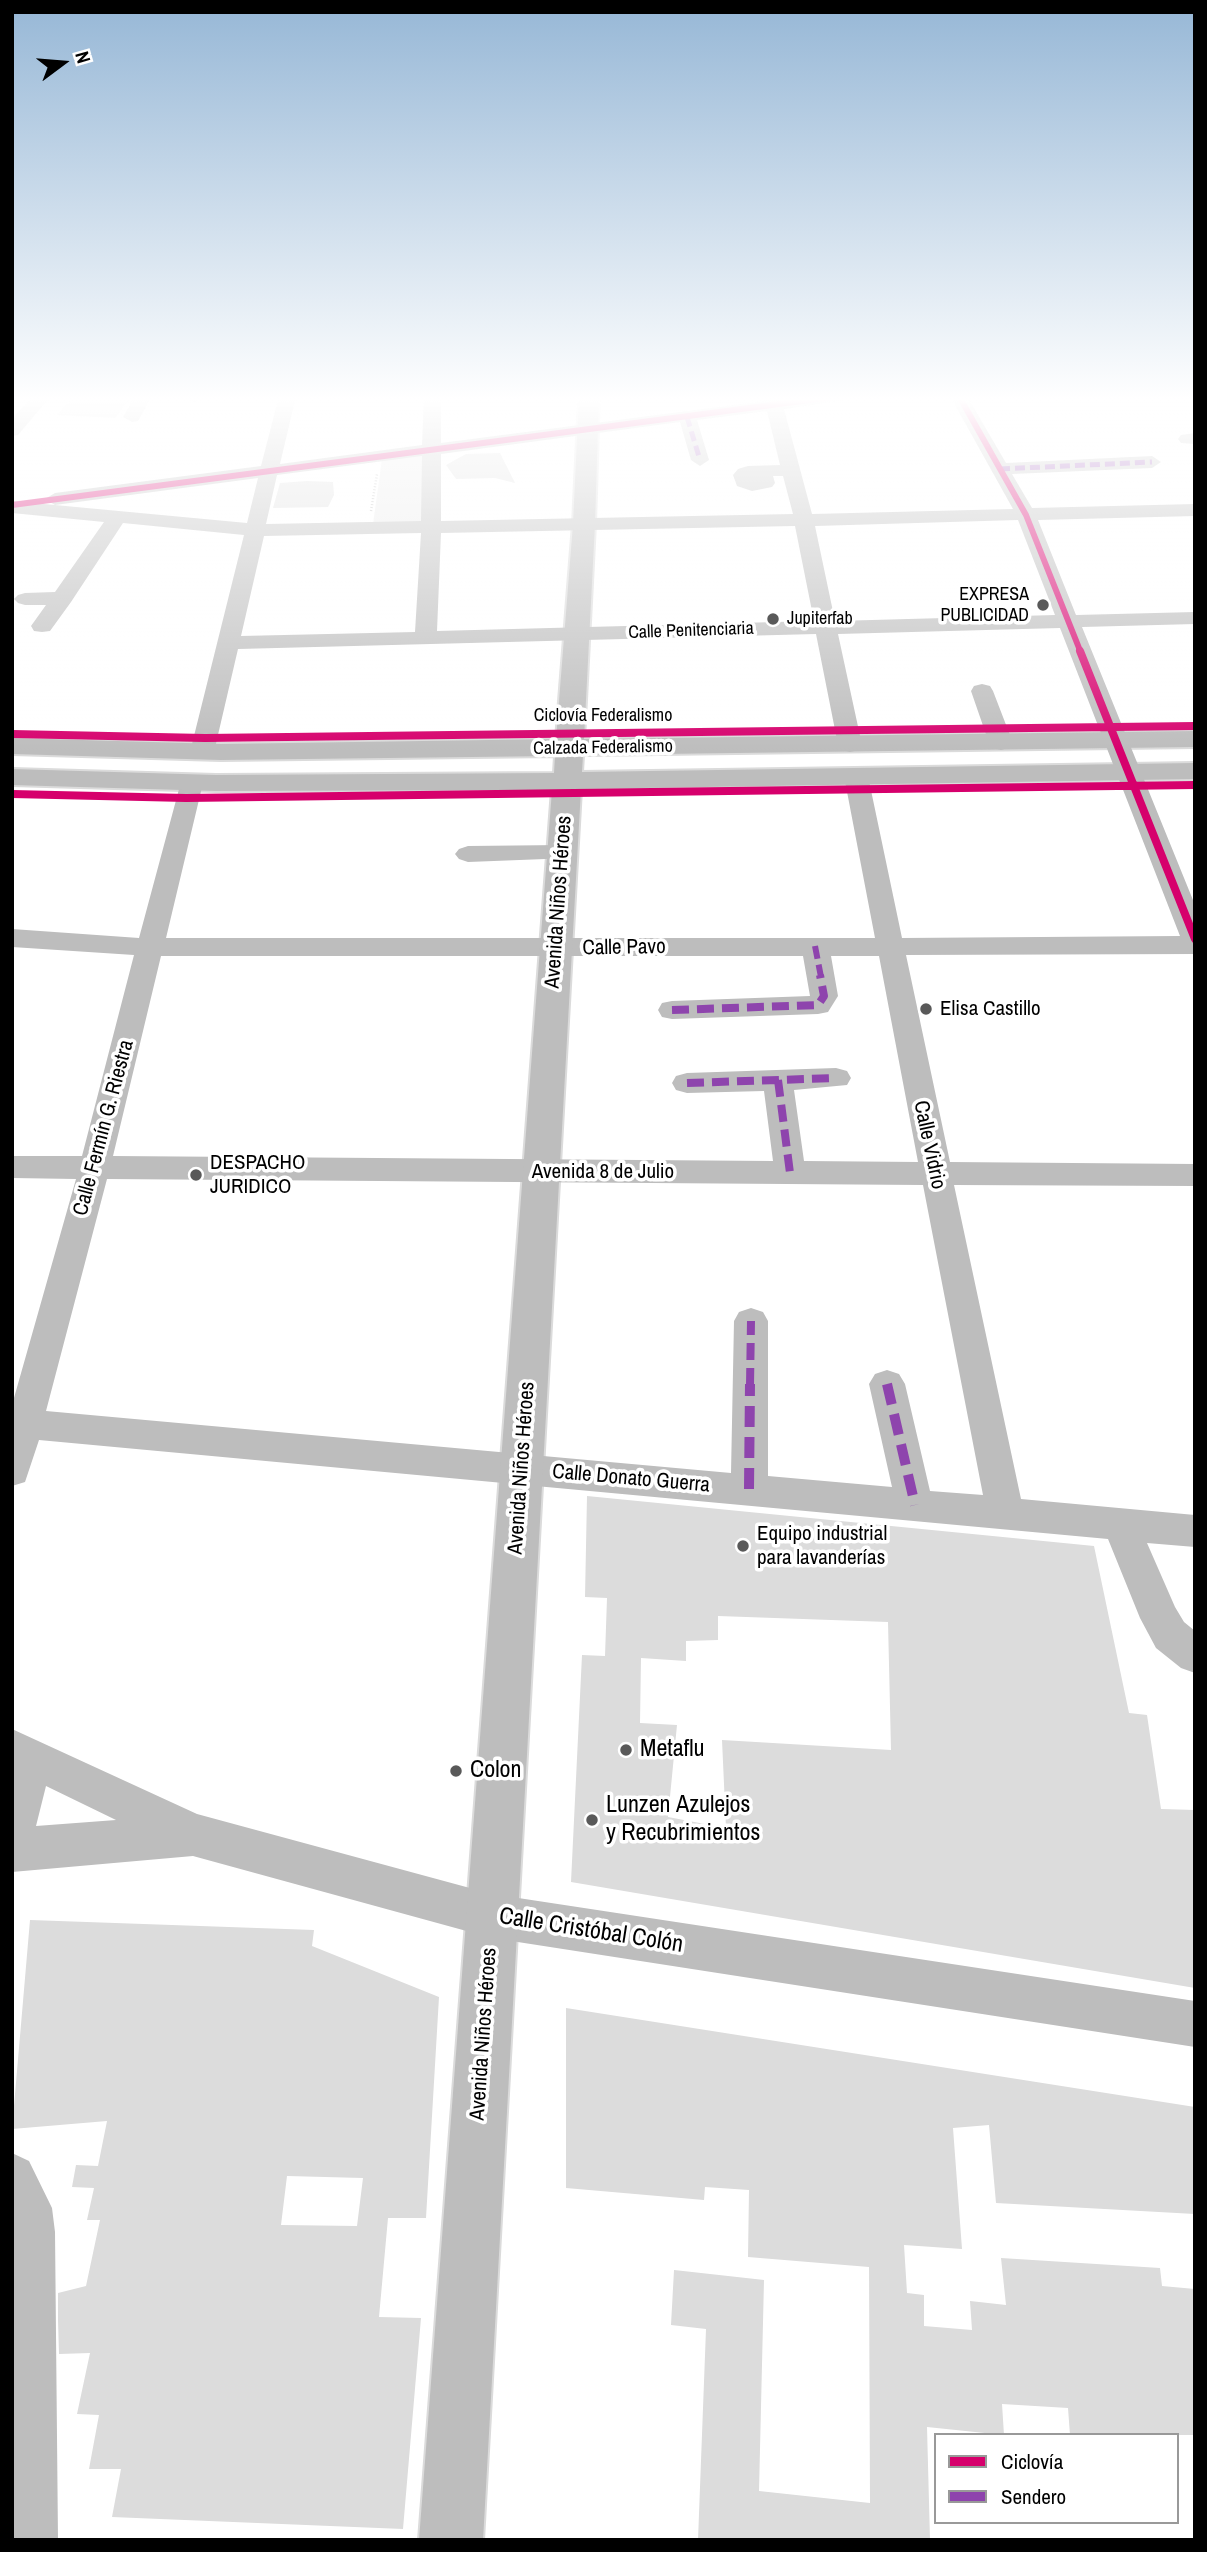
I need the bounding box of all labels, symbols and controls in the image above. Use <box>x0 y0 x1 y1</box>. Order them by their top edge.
north arrow <box>28 28 98 98</box>
text: N <box>69 48 97 66</box>
place label: EXPRESA PUBLICIDAD <box>940 584 1029 626</box>
marker: EXPRESA PUBLICIDAD <box>1035 597 1051 613</box>
place label: Jupiterfab <box>787 608 853 630</box>
marker: Jupiterfab <box>765 611 781 627</box>
street label: Calle Penitenciaria <box>628 618 754 644</box>
street label: Ciclovía Federalismo <box>534 705 672 727</box>
street label: Calzada Federalismo <box>533 736 673 760</box>
street label: Avenida Niños Héroes <box>540 815 578 989</box>
street label: Calle Pavo <box>582 935 666 961</box>
place label: Elisa Castillo <box>940 996 1040 1022</box>
marker: Elisa Castillo <box>918 1001 934 1017</box>
street label: Calle Fermín G. Riestra <box>68 1037 140 1219</box>
street label: Calle Vidrio <box>907 1099 951 1191</box>
place label: DESPACHO JURIDICO <box>210 1150 305 1200</box>
street label: Avenida 8 de Julio <box>532 1159 674 1185</box>
marker: DESPACHO JURIDICO <box>188 1167 204 1183</box>
street label: Avenida Niños Héroes <box>503 1381 541 1555</box>
street label: Calle Donato Guerra <box>551 1460 711 1498</box>
place label: Equipo industrial para lavanderías <box>757 1521 887 1571</box>
marker: Equipo industrial para lavanderías <box>735 1538 751 1554</box>
place label: Metaflu <box>640 1736 705 1764</box>
marker: Metaflu <box>618 1742 634 1758</box>
place label: Colon <box>470 1757 521 1785</box>
marker: Colon <box>448 1763 464 1779</box>
place label: Lunzen Azulejos y Recubrimientos <box>606 1792 760 1848</box>
marker: Lunzen Azulejos y Recubrimientos <box>584 1812 600 1828</box>
street label: Calle Cristóbal Colón <box>497 1902 685 1960</box>
street label: Avenida Niños Héroes <box>465 1947 503 2121</box>
legend <box>934 2433 1179 2524</box>
text: Ciclovía <box>1001 2447 1063 2476</box>
text: Sendero <box>1001 2482 1066 2511</box>

